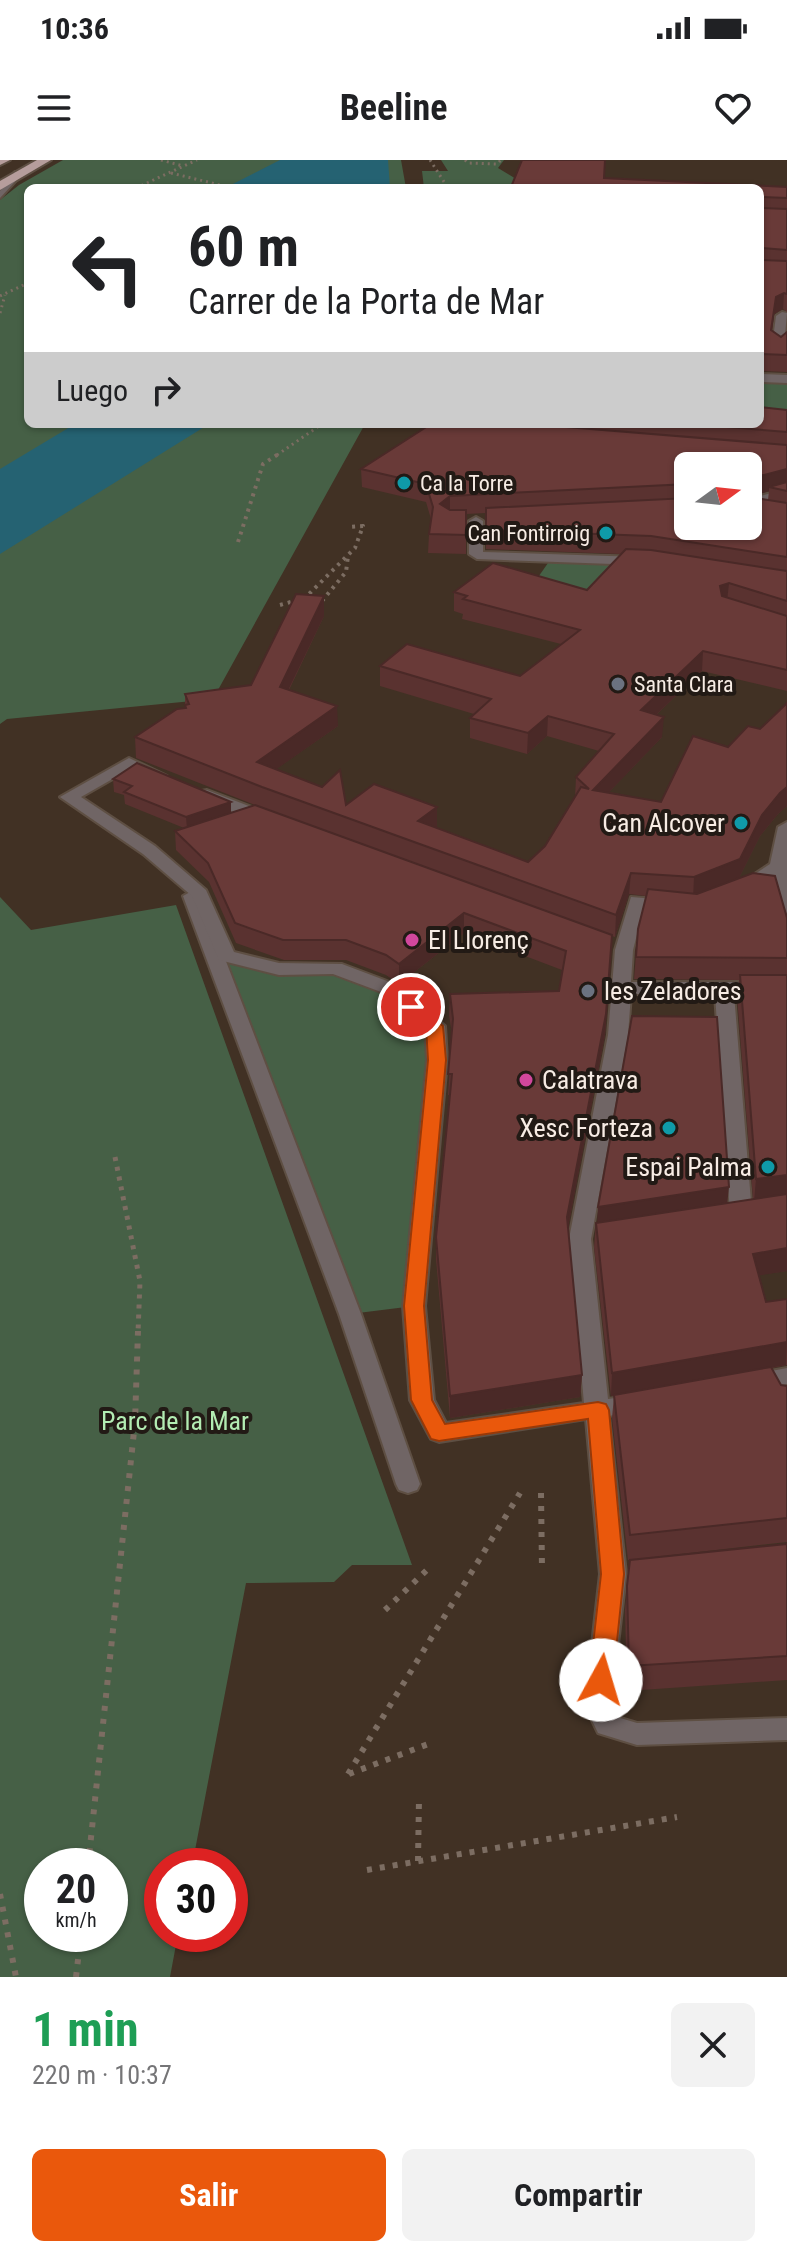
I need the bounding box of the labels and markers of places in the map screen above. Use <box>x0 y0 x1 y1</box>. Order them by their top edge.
place label: Ca la Torre <box>420 471 513 496</box>
marker: Ca la Torre <box>395 474 413 492</box>
place label: Can Fontirroig <box>468 521 590 546</box>
marker: Can Fontirroig <box>597 524 615 542</box>
place label: Santa Clara <box>634 672 734 697</box>
marker: Santa Clara <box>609 675 627 693</box>
place label: Can Alcover <box>602 808 725 838</box>
marker: Can Alcover <box>732 814 750 832</box>
place label: El Llorenç <box>428 925 529 955</box>
marker: El Llorenç <box>403 931 421 949</box>
pin <box>377 973 445 1041</box>
place label: les Zeladores <box>604 976 742 1006</box>
marker: les Zeladores <box>579 982 597 1000</box>
place label: Calatrava <box>542 1065 638 1095</box>
marker: Calatrava <box>517 1071 535 1089</box>
place label: Xesc Forteza <box>519 1113 653 1143</box>
marker: Xesc Forteza <box>660 1119 678 1137</box>
place label: Espai Palma <box>625 1152 752 1182</box>
marker: Espai Palma <box>759 1158 777 1176</box>

